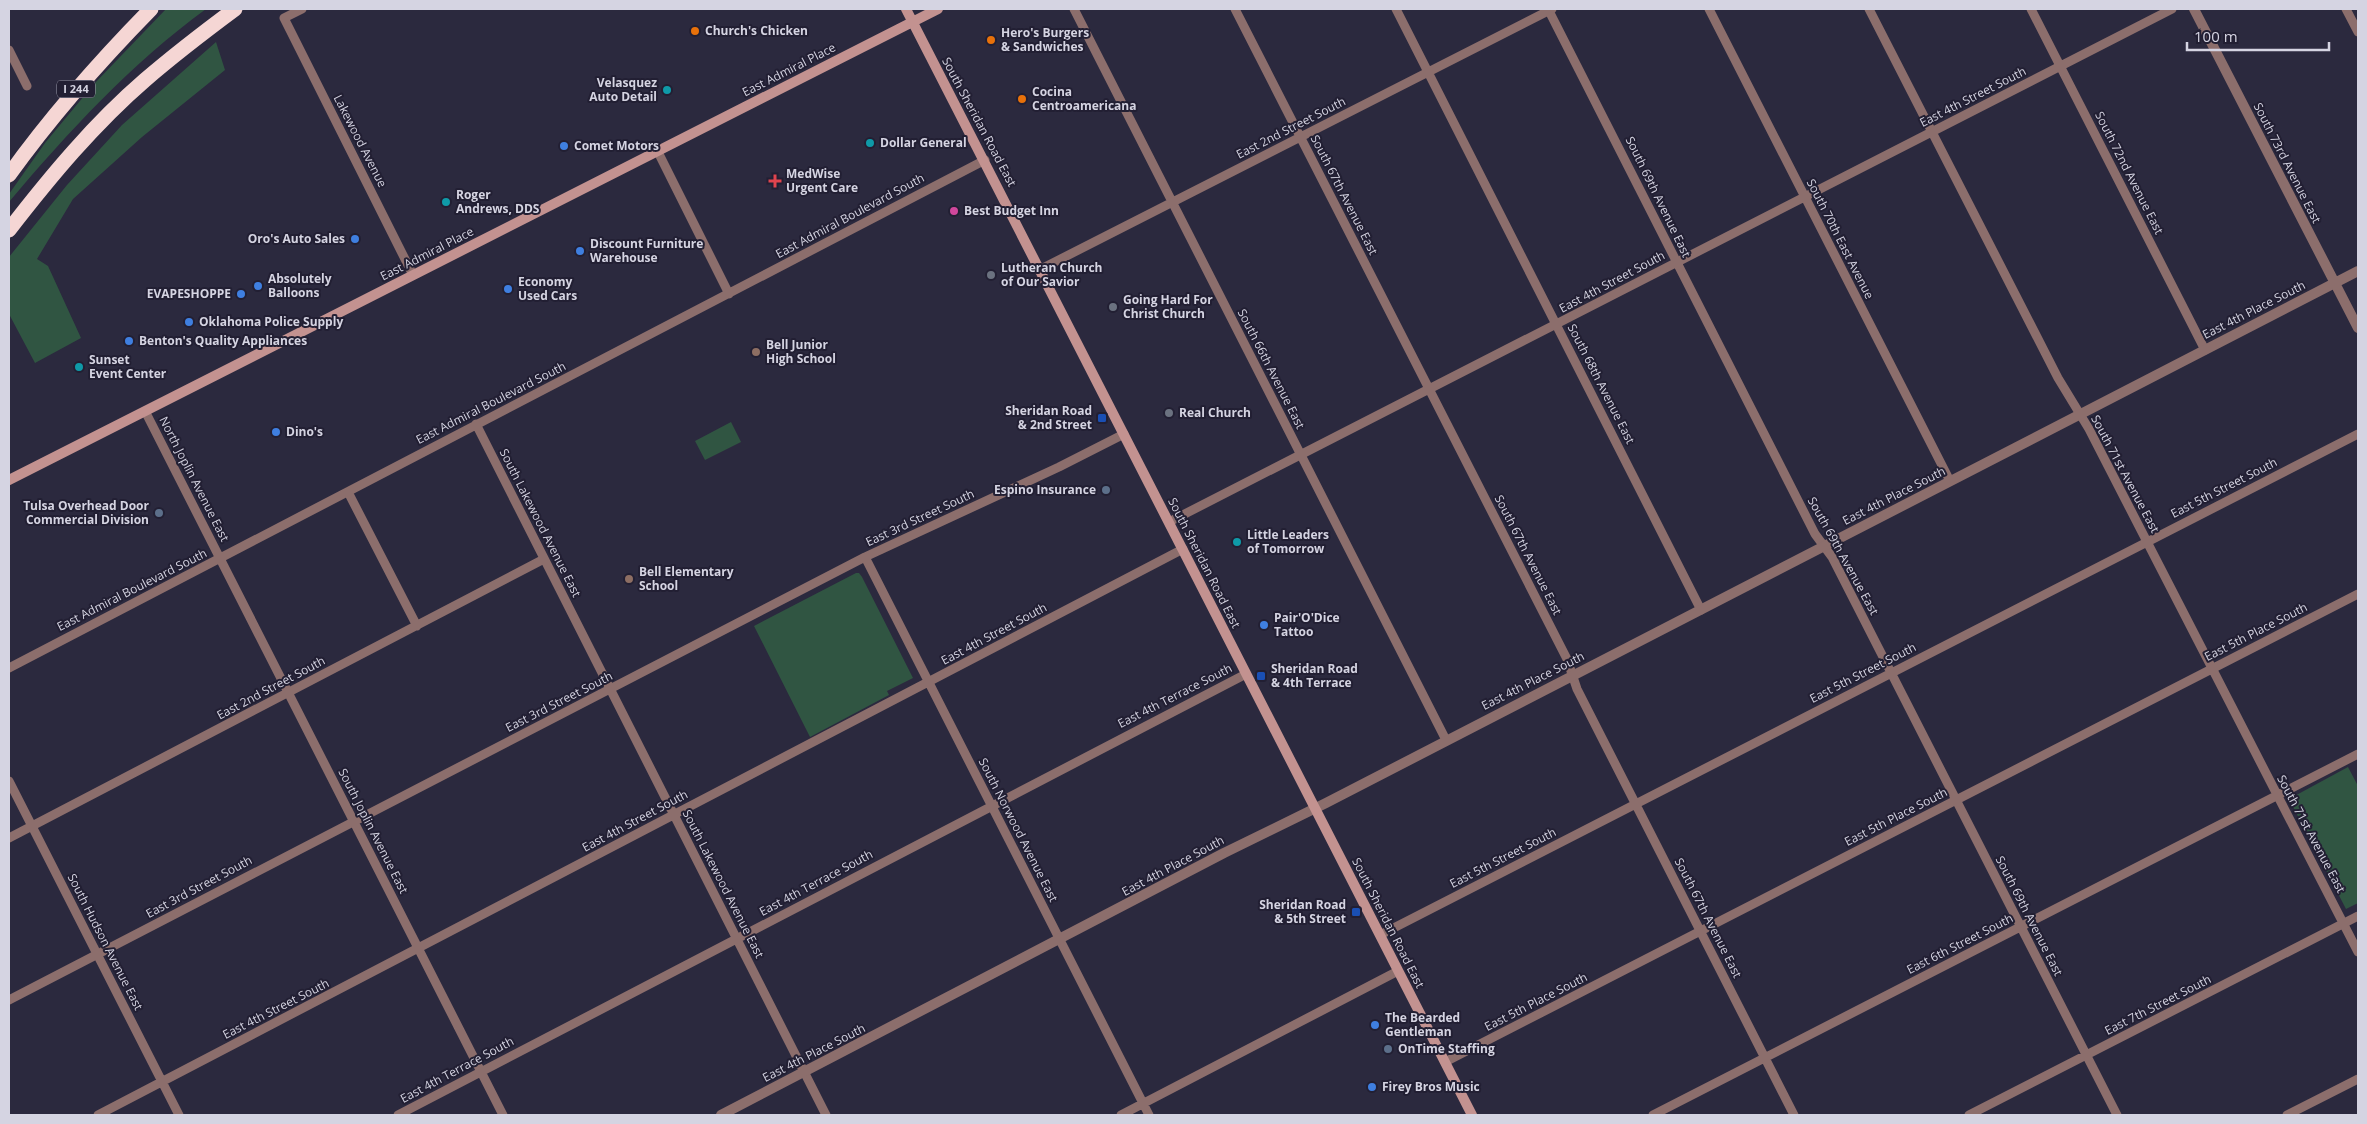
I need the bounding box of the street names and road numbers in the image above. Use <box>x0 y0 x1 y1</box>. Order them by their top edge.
street label: East Admiral Place <box>739 39 839 100</box>
street label: South Sheridan Road East <box>938 54 1021 189</box>
street label: East 4th Street South <box>1917 62 2029 131</box>
road number: I 244 <box>57 80 95 98</box>
street label: Lakewood Avenue <box>330 91 391 190</box>
street label: East 2nd Street South <box>1233 93 1348 162</box>
street label: South 73rd Avenue East <box>2250 100 2325 226</box>
street label: South 72nd Avenue East <box>2091 108 2168 237</box>
street label: South 67th Avenue East <box>1307 132 1382 258</box>
street label: South 69th Avenue East <box>1622 133 1695 260</box>
street label: East Admiral Boulevard South <box>772 169 927 262</box>
street label: South 70th East Avenue <box>1803 176 1878 302</box>
street label: East Admiral Place <box>377 223 477 284</box>
street label: East 4th Street South <box>1556 246 1668 317</box>
street label: East 4th Place South <box>2199 276 2308 343</box>
street label: South 66th Avenue East <box>1234 306 1309 432</box>
street label: South 68th Avenue East <box>1564 321 1639 447</box>
street label: East Admiral Boulevard South <box>413 357 569 448</box>
street label: South 71st Avenue East <box>2087 412 2164 536</box>
street label: North Joplin Avenue East <box>155 413 233 544</box>
street label: South Lakewood Avenue East <box>496 446 585 600</box>
street label: East 5th Street South <box>2168 453 2280 522</box>
street label: East 4th Place South <box>1839 462 1948 529</box>
street label: East 3rd Street South <box>863 485 977 550</box>
street label: South 67th Avenue East <box>1491 492 1566 618</box>
street label: South 69th Avenue East <box>1804 494 1883 618</box>
street label: South Sheridan Road East <box>1164 495 1245 631</box>
street label: East Admiral Boulevard South <box>54 544 210 635</box>
street label: East 4th Street South <box>938 598 1050 669</box>
street label: East 5th Place South <box>2201 598 2310 665</box>
street label: East 5th Street South <box>1807 638 1919 707</box>
street label: East 4th Place South <box>1478 647 1587 714</box>
street label: East 2nd Street South <box>214 652 328 723</box>
street label: East 4th Terrace South <box>1115 659 1235 732</box>
street label: East 3rd Street South <box>502 667 615 736</box>
street label: South Norwood Avenue East <box>975 755 1062 905</box>
street label: South Joplin Avenue East <box>334 765 412 896</box>
street label: South 71st Avenue East <box>2273 772 2350 896</box>
street label: East 5th Place South <box>1841 783 1950 850</box>
street label: East 4th Street South <box>579 785 691 856</box>
street label: South Lakewood Avenue East <box>679 807 768 961</box>
street label: East 5th Street South <box>1447 823 1559 892</box>
street label: East 4th Place South <box>1119 831 1227 900</box>
street label: East 4th Terrace South <box>756 845 876 920</box>
street label: East 3rd Street South <box>143 851 255 922</box>
street label: South 69th Avenue East <box>1992 853 2067 979</box>
street label: South Sheridan Road East <box>1348 855 1429 991</box>
street label: South 67th Avenue East <box>1671 855 1746 981</box>
street label: South Hudson Avenue East <box>64 871 147 1013</box>
street label: East 6th Street South <box>1904 909 2016 978</box>
street label: East 5th Place South <box>1481 968 1590 1035</box>
street label: East 7th Street South <box>2102 970 2214 1039</box>
street label: East 4th Street South <box>220 974 332 1043</box>
street label: East 4th Place South <box>759 1019 868 1086</box>
street label: East 4th Terrace South <box>397 1032 517 1107</box>

